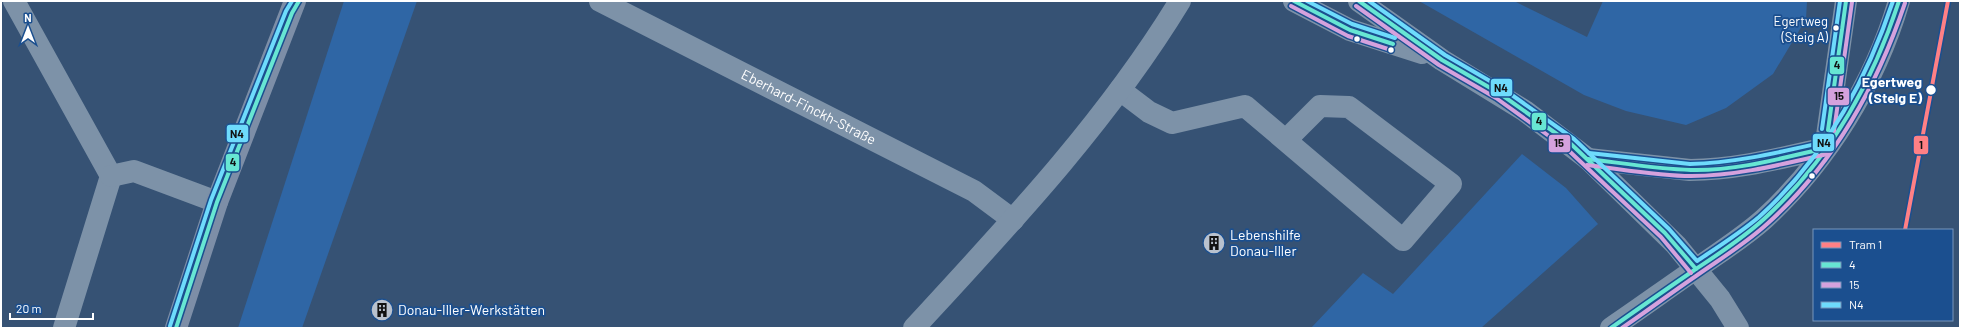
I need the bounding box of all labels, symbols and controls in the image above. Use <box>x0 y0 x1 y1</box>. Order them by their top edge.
north arrow <box>8 8 48 48</box>
text: N <box>24 11 32 24</box>
place label: Egertweg (Steig A) <box>1774 13 1829 45</box>
marker: Egertweg (Steig A) <box>1831 23 1841 33</box>
unlabelled marker <box>1352 34 1362 44</box>
unlabelled marker <box>1386 45 1396 55</box>
line badge: 4 <box>1829 56 1845 75</box>
text: 4 <box>1834 58 1841 71</box>
street label: Eberhard-Finckh-Straße <box>739 65 879 148</box>
place label: Egertweg (Steig E) <box>1862 73 1922 106</box>
line badge: N4 <box>1490 78 1513 97</box>
text: N4 <box>1494 81 1508 94</box>
marker: Egertweg (Steig E) <box>1924 83 1938 97</box>
line badge: 15 <box>1827 87 1850 106</box>
text: 15 <box>1834 89 1844 102</box>
line badge: 4 <box>1531 112 1547 131</box>
text: 4 <box>1536 114 1543 127</box>
line badge: N4 <box>226 124 249 143</box>
text: N4 <box>230 127 244 140</box>
line badge: N4 <box>1812 133 1835 152</box>
line badge: 15 <box>1548 134 1571 153</box>
line badge: 1 <box>1913 135 1929 155</box>
text: 15 <box>1554 136 1564 149</box>
text: N4 <box>1817 136 1831 149</box>
text: 1 <box>1919 138 1923 151</box>
line badge: 4 <box>225 153 240 172</box>
text: 4 <box>230 155 237 168</box>
unlabelled marker <box>1807 171 1817 181</box>
place label: Lebenshilfe Donau-Iller <box>1230 226 1301 259</box>
legend <box>1813 229 1953 321</box>
building icon: Lebenshilfe Donau-Iller <box>1201 230 1227 256</box>
text: Tram 1 <box>1849 237 1882 251</box>
text: 4 <box>1849 257 1856 271</box>
text: 15 <box>1849 277 1859 291</box>
scale bar <box>10 295 93 321</box>
building icon: Donau-Iller-Werkstätten <box>369 297 395 323</box>
text: N4 <box>1849 297 1864 311</box>
text: 20 m <box>16 301 42 315</box>
place label: Donau-Iller-Werkstätten <box>398 301 545 318</box>

